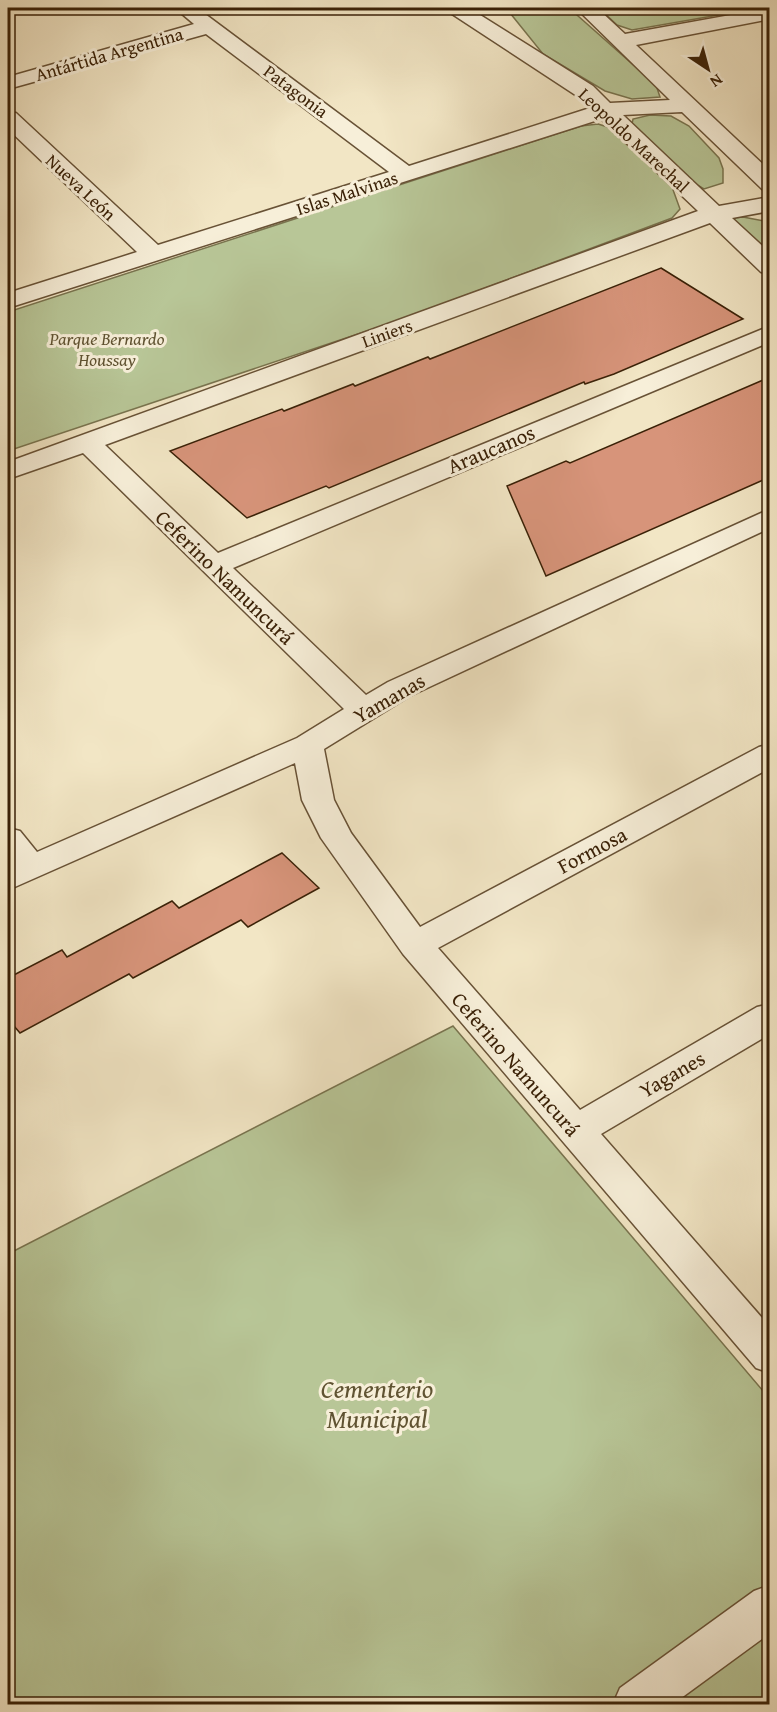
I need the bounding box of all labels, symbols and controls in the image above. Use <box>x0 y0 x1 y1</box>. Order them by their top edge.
street label: Antártida Argentina <box>32 20 187 88</box>
north arrow <box>678 39 738 99</box>
street label: Patagonia <box>258 58 334 125</box>
text: N <box>705 68 728 94</box>
street label: Leopoldo Marechal <box>572 81 696 199</box>
street label: Nueva León <box>40 147 122 227</box>
street label: Islas Malvinas <box>293 164 401 222</box>
street label: Liniers <box>358 311 416 355</box>
park label: Parque Bernardo Houssay <box>49 325 165 373</box>
street label: Araucanos <box>442 417 540 481</box>
street label: Ceferino Namuncurá <box>148 502 302 652</box>
street label: Yamanas <box>347 665 431 731</box>
street label: Formosa <box>552 819 632 881</box>
street label: Ceferino Namuncurá <box>444 985 588 1143</box>
street label: Yaganes <box>633 1043 711 1105</box>
park label: Cementerio Municipal <box>321 1369 433 1438</box>

